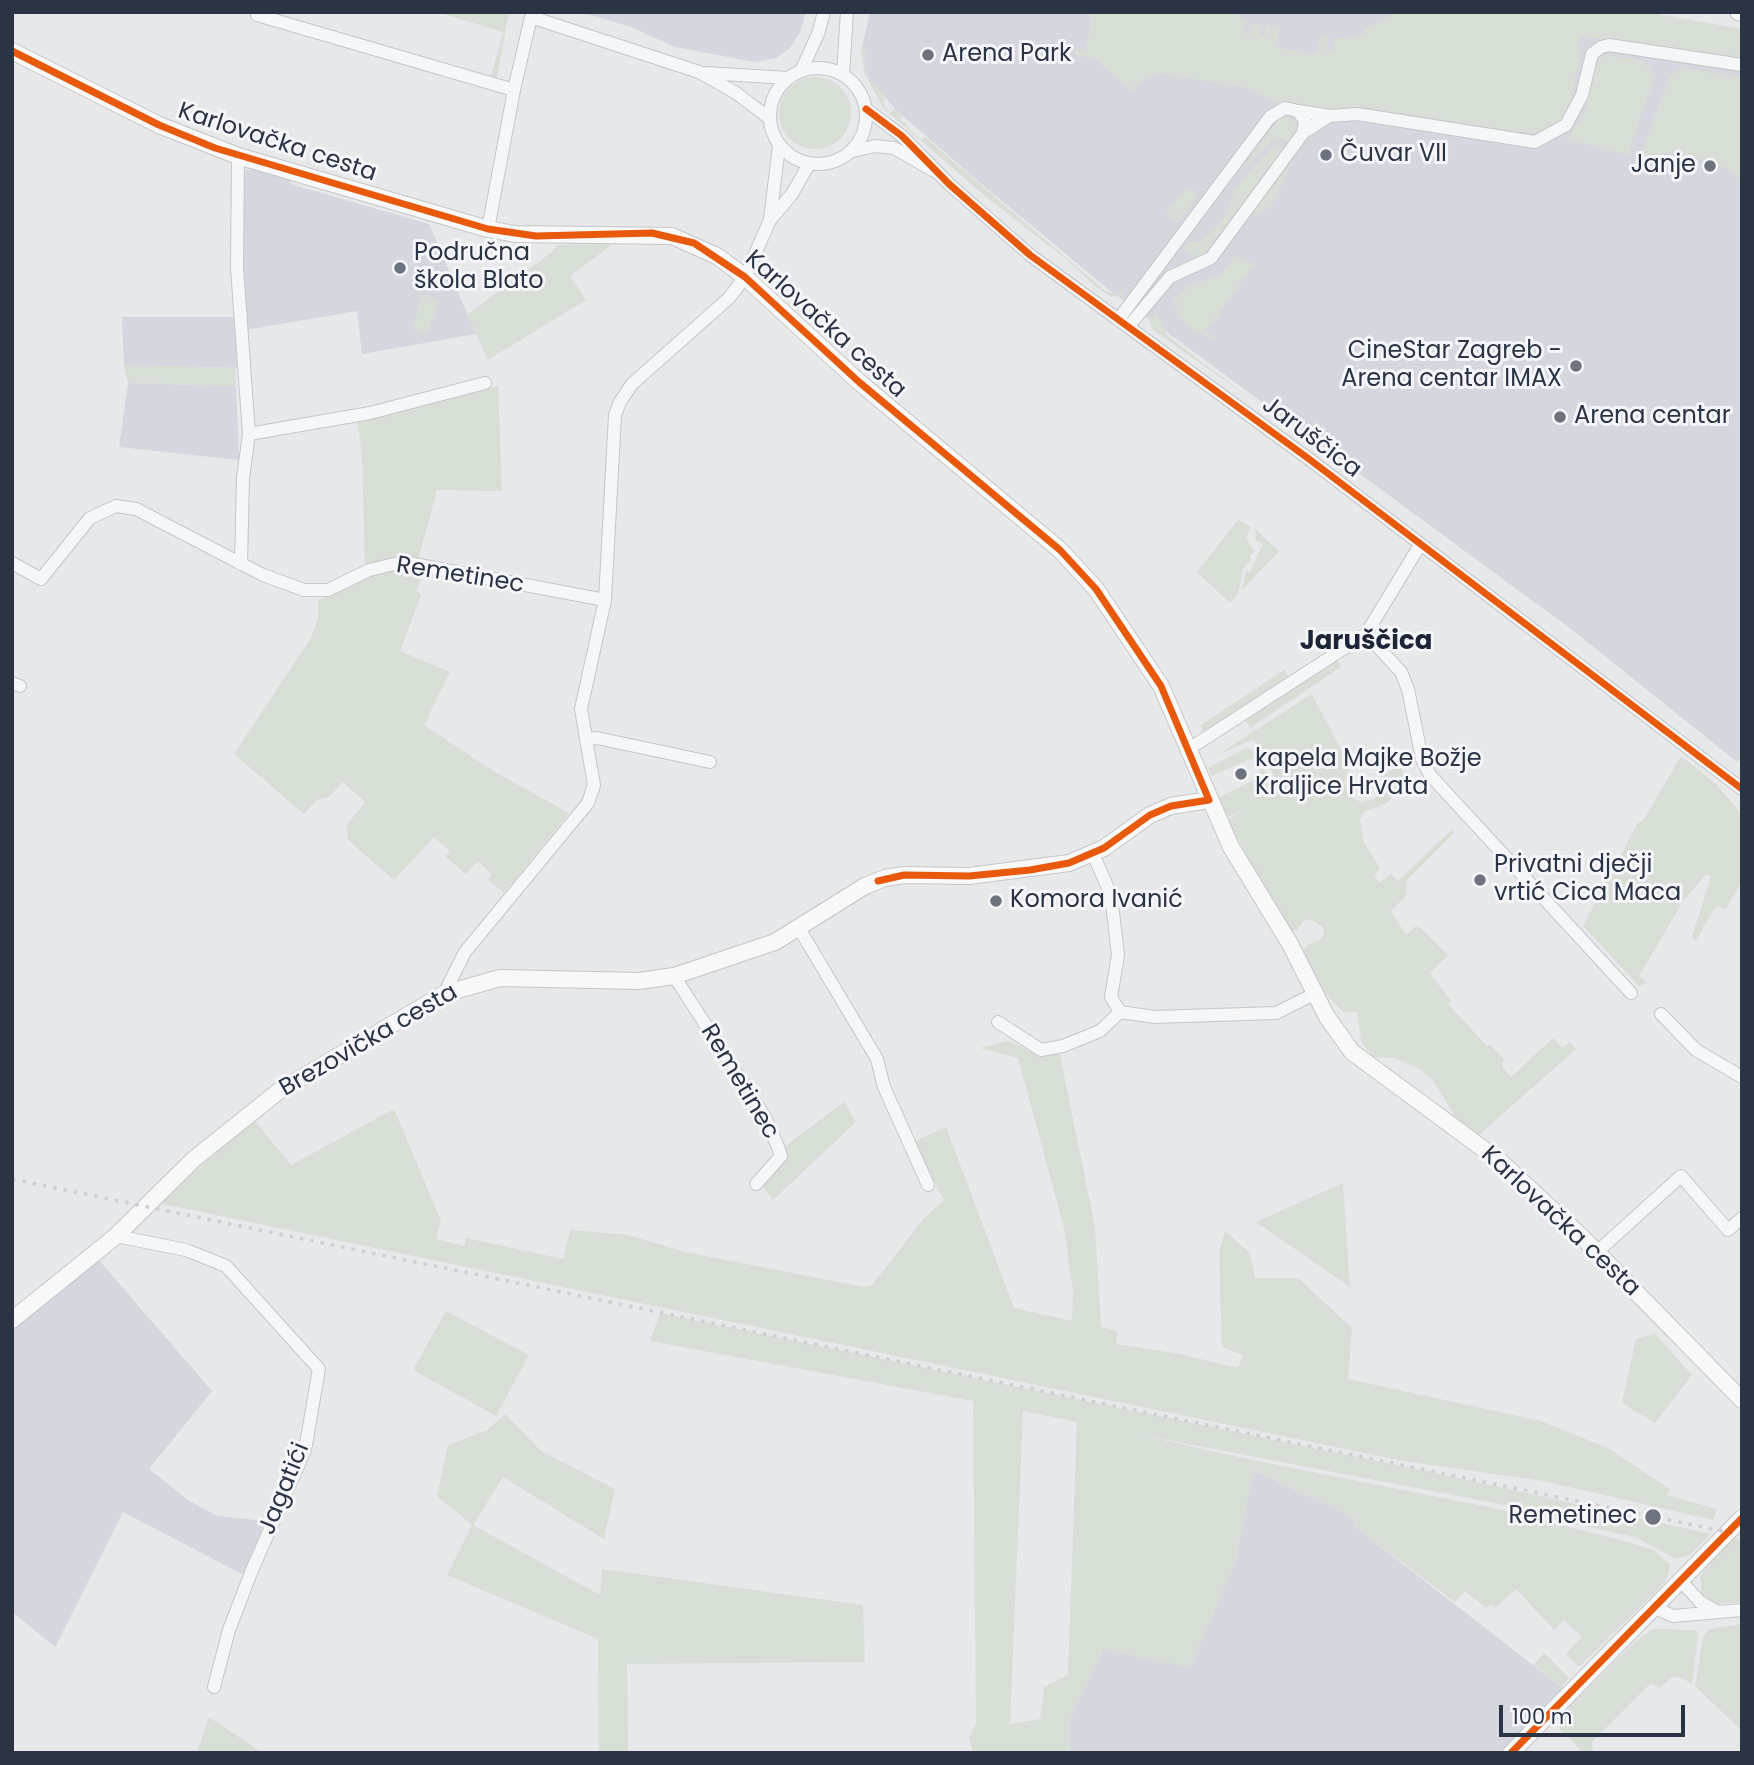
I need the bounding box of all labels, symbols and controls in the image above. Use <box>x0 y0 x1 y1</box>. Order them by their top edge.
place label: Arena Park <box>942 41 1071 69</box>
marker: Arena Park <box>920 47 936 63</box>
street label: Karlovačka cesta <box>174 97 380 189</box>
place label: Čuvar VII <box>1340 141 1447 169</box>
marker: Čuvar VII <box>1318 147 1334 163</box>
place label: Janje <box>1631 152 1696 180</box>
marker: Janje <box>1702 158 1718 174</box>
place label: Područna škola Blato <box>414 240 544 296</box>
street label: Karlovačka cesta <box>738 245 912 405</box>
marker: Područna škola Blato <box>392 260 408 276</box>
place label: CineStar Zagreb - Arena centar IMAX <box>1341 338 1562 394</box>
marker: CineStar Zagreb - Arena centar IMAX <box>1568 358 1584 374</box>
street label: Jaruščica <box>1256 391 1366 485</box>
place label: Arena centar <box>1574 403 1731 431</box>
marker: Arena centar <box>1552 409 1568 425</box>
street label: Remetinec <box>394 552 526 600</box>
district label: Jaruščica <box>1300 626 1432 658</box>
place label: kapela Majke Božje Kraljice Hrvata <box>1255 746 1482 802</box>
marker: kapela Majke Božje Kraljice Hrvata <box>1233 766 1249 782</box>
place label: Privatni dječji vrtić Cica Maca <box>1494 852 1681 908</box>
marker: Privatni dječji vrtić Cica Maca <box>1472 872 1488 888</box>
place label: Komora Ivanić <box>1010 887 1183 915</box>
marker: Komora Ivanić <box>988 893 1004 909</box>
street label: Brezovička cesta <box>275 978 463 1104</box>
street label: Remetinec <box>694 1020 784 1144</box>
street label: Karlovačka cesta <box>1474 1141 1646 1303</box>
street label: Jagatići <box>254 1439 316 1539</box>
place label: Remetinec <box>1508 1503 1637 1531</box>
marker: Remetinec <box>1643 1507 1663 1527</box>
scale bar <box>1502 1692 1688 1736</box>
text: 100 m <box>1512 1702 1572 1731</box>

